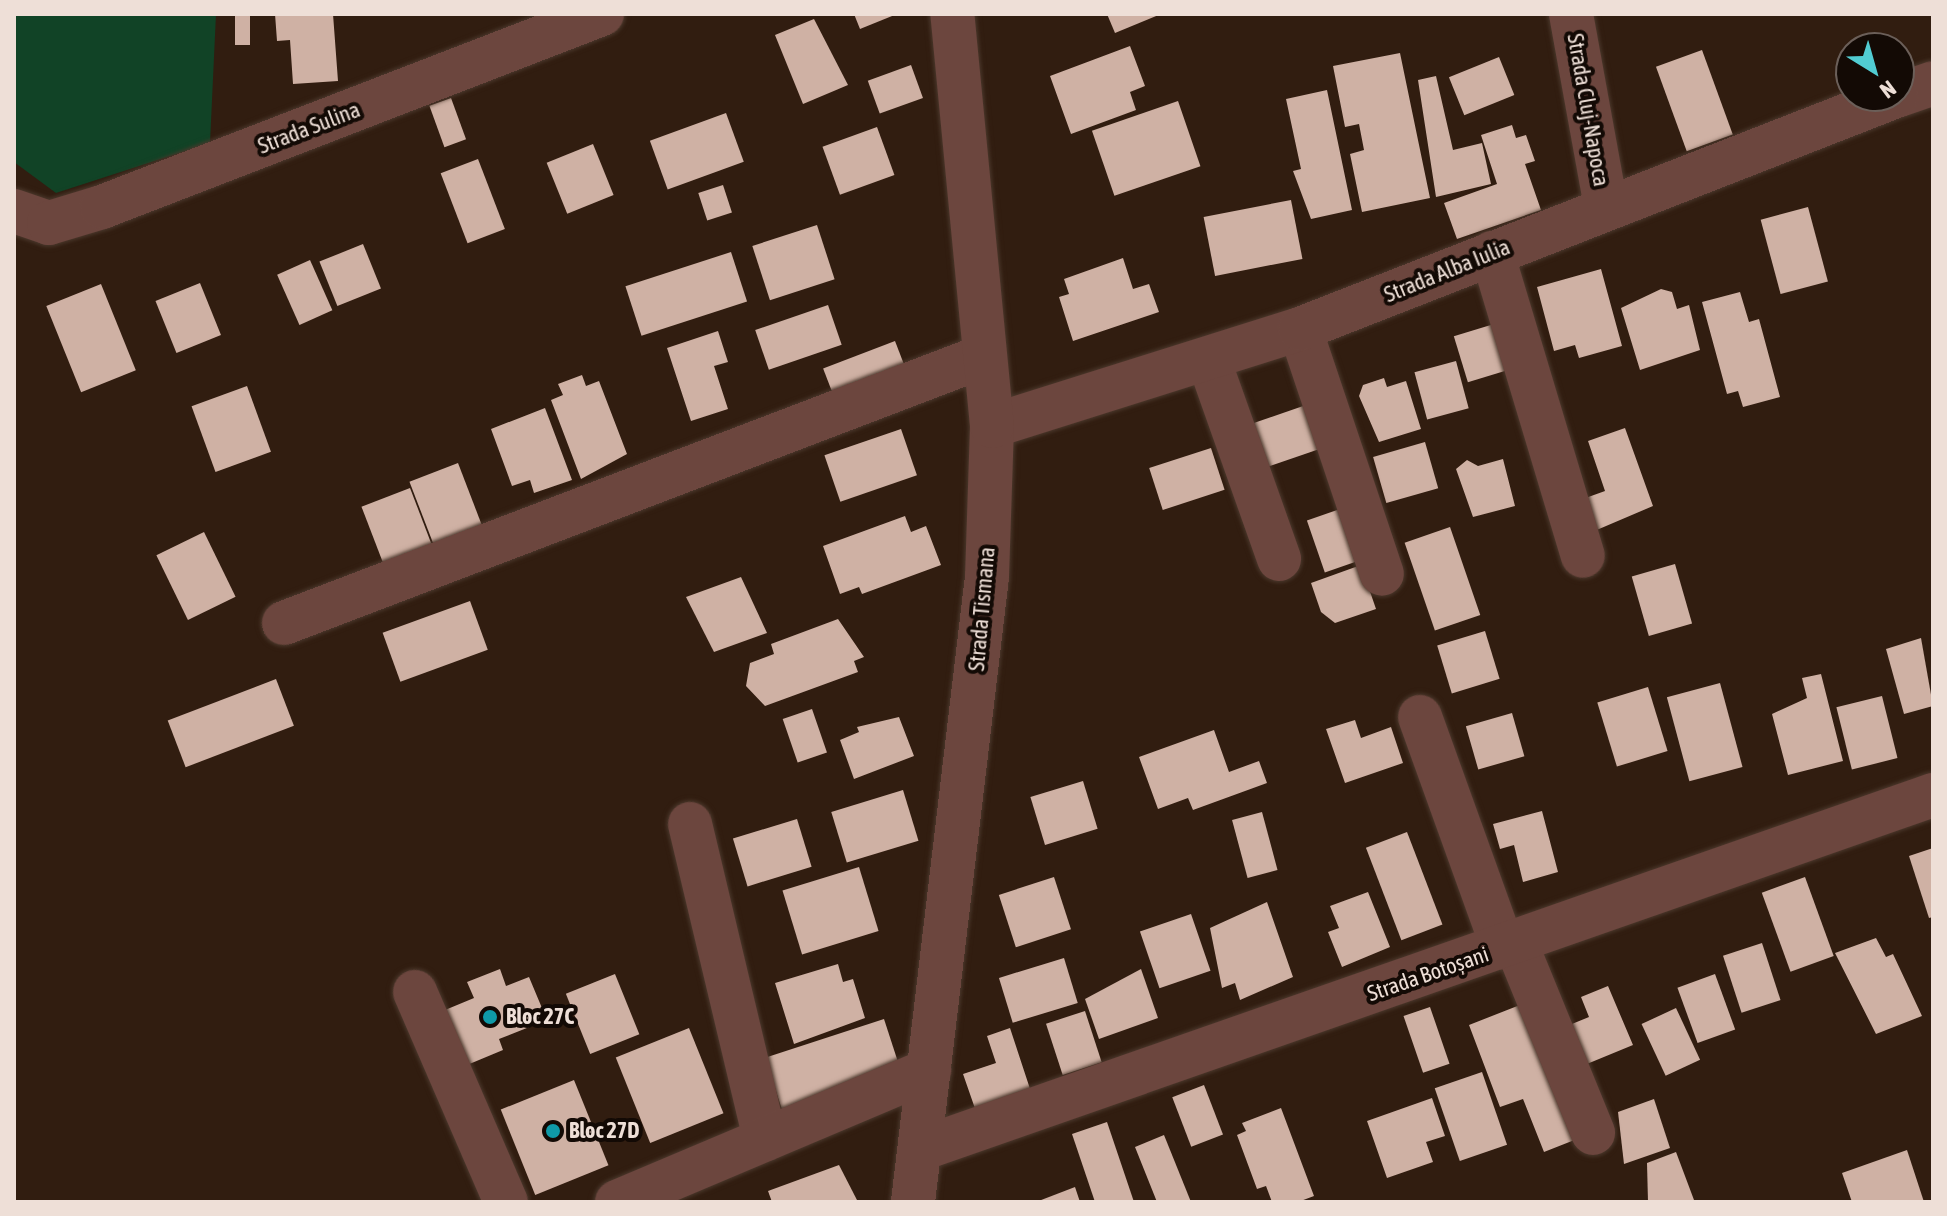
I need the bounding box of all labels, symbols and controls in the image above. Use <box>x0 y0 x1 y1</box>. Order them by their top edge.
street label: Strada Cluj-Napoca <box>1562 31 1614 189</box>
north arrow <box>1835 32 1915 112</box>
text: N <box>1875 75 1901 104</box>
street label: Strada Sulina <box>254 96 364 160</box>
street label: Strada Alba Iulia <box>1380 234 1514 308</box>
street label: Strada Tismana <box>963 546 1001 672</box>
street label: Strada Botoșani <box>1364 941 1492 1007</box>
place label: Bloc 27C <box>506 1004 574 1030</box>
marker: Bloc 27C <box>481 1008 499 1026</box>
place label: Bloc 27D <box>569 1118 640 1144</box>
marker: Bloc 27D <box>544 1122 562 1140</box>

